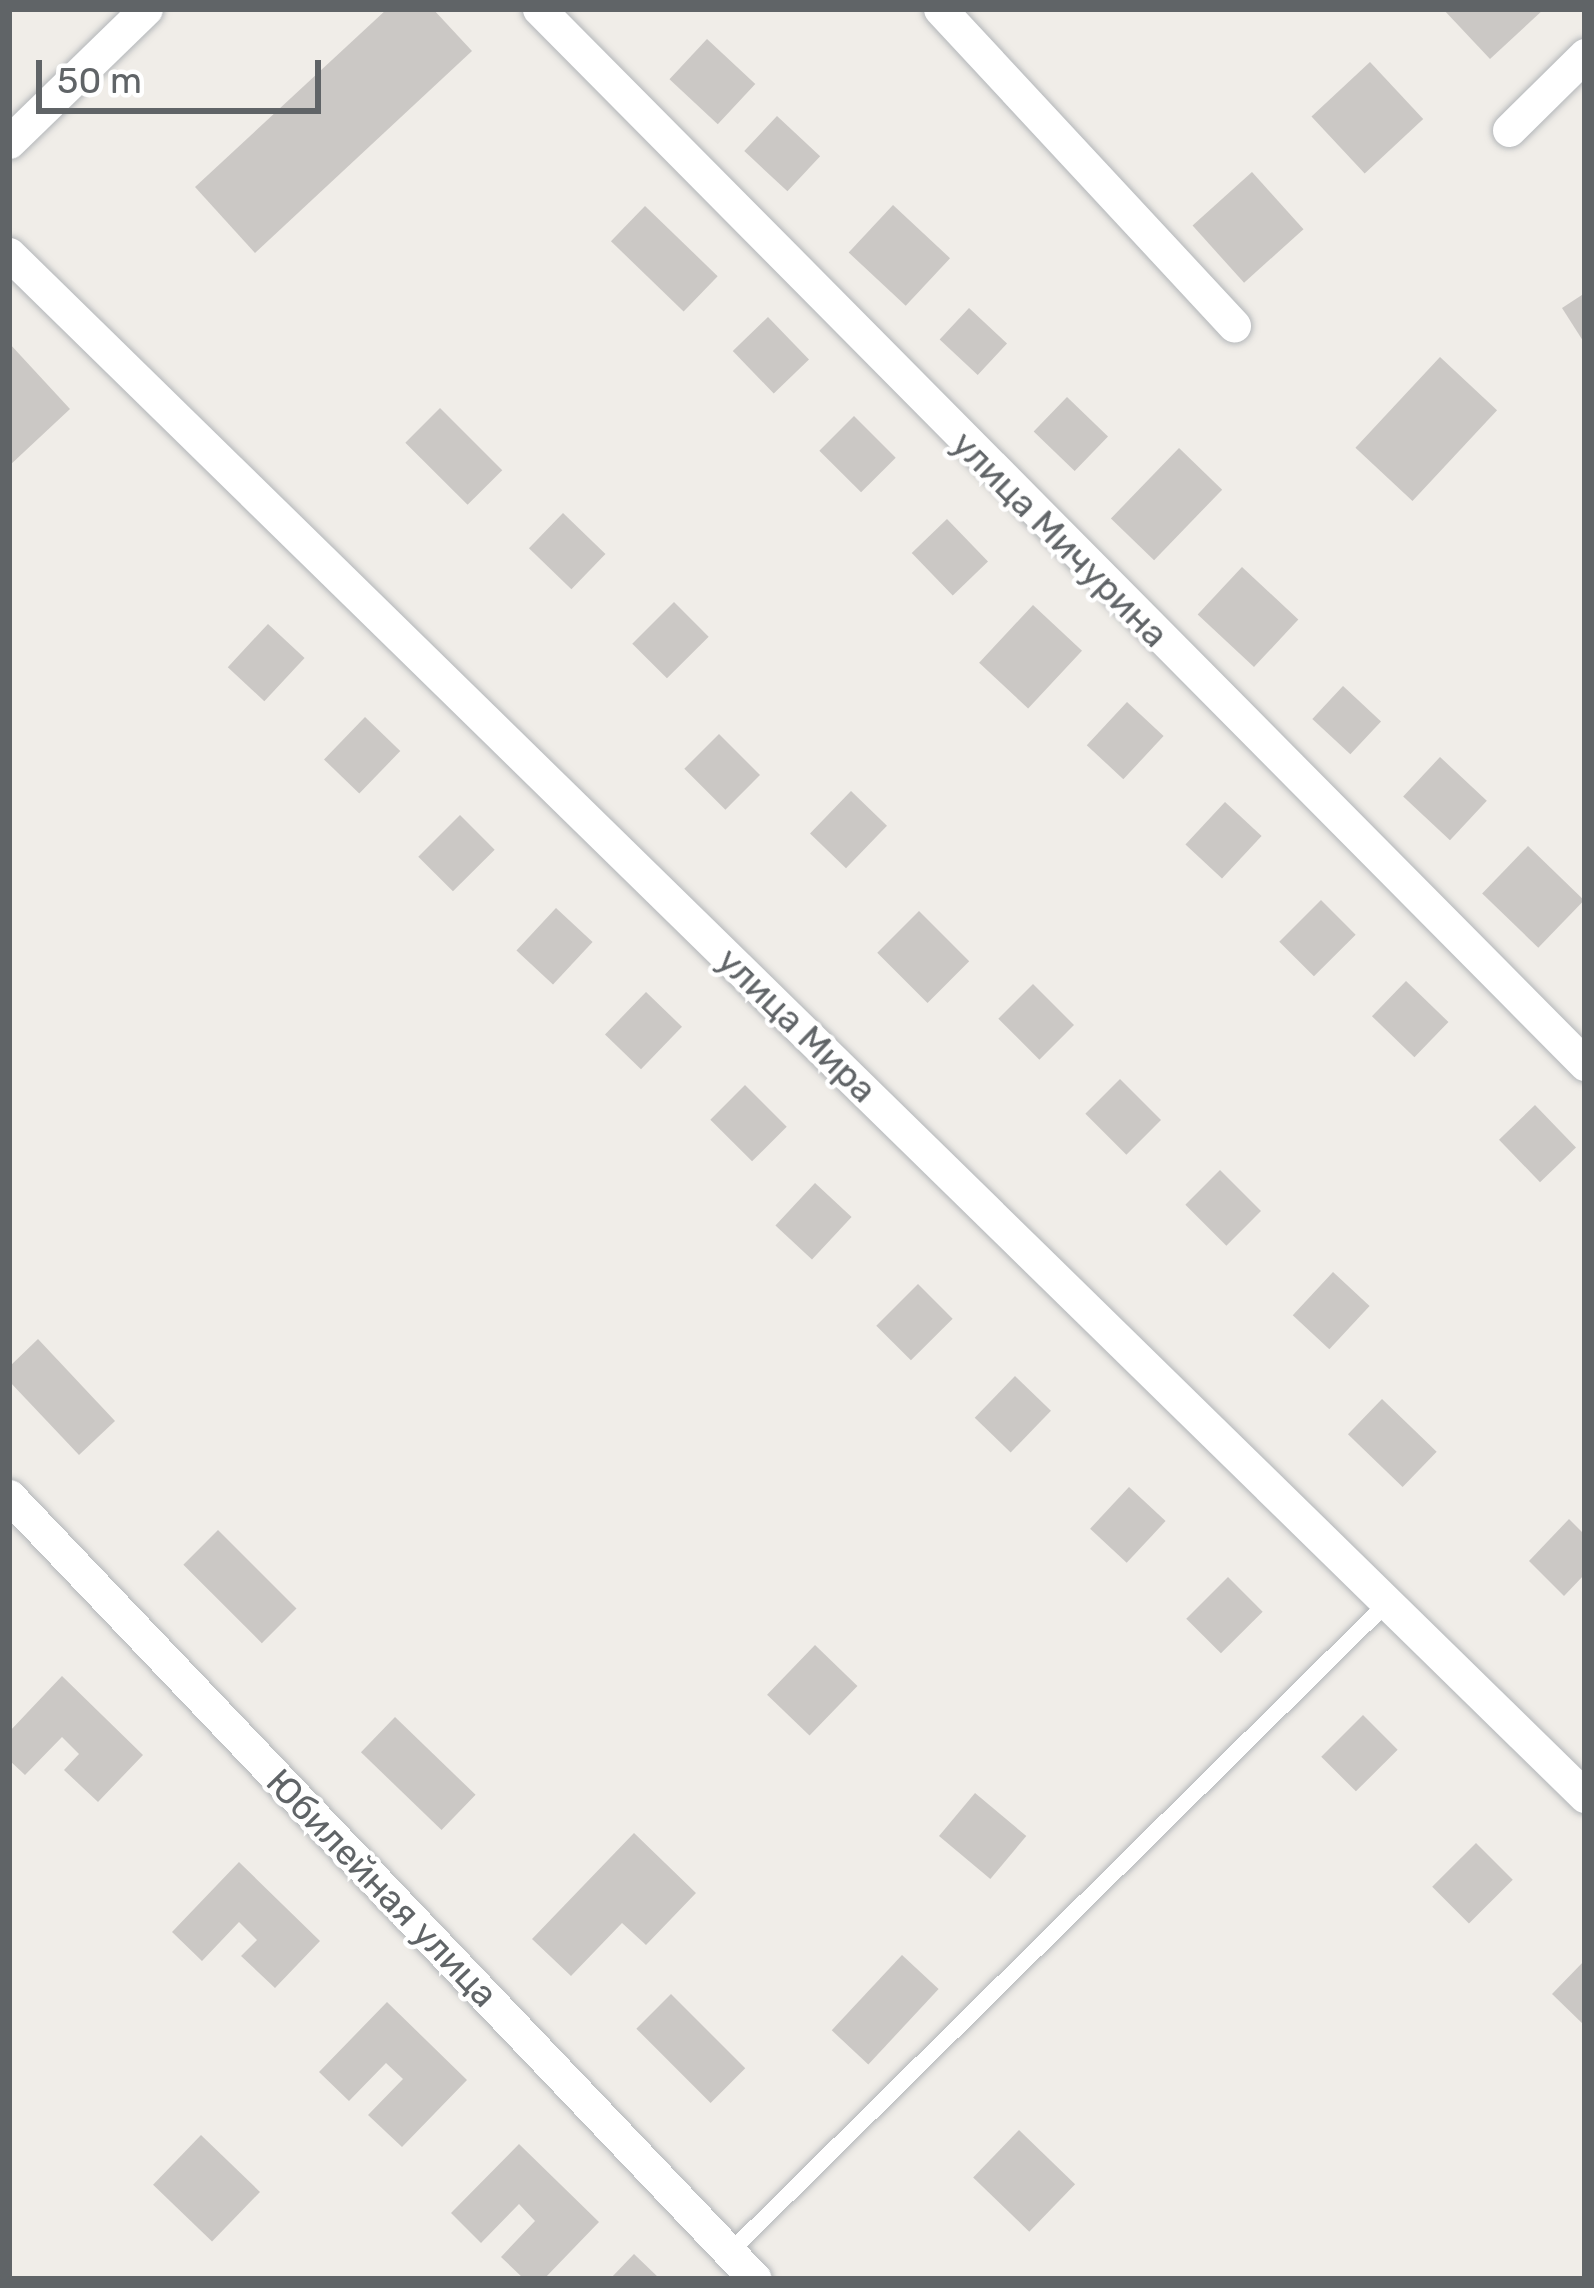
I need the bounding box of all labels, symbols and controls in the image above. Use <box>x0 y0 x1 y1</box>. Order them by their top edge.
scale bar <box>42 36 327 110</box>
text: 50 m <box>57 59 142 102</box>
street label: улица Мичурина <box>943 422 1177 656</box>
street label: улица Мира <box>709 939 885 1111</box>
street label: Юбилейная улица <box>257 1760 507 2016</box>

